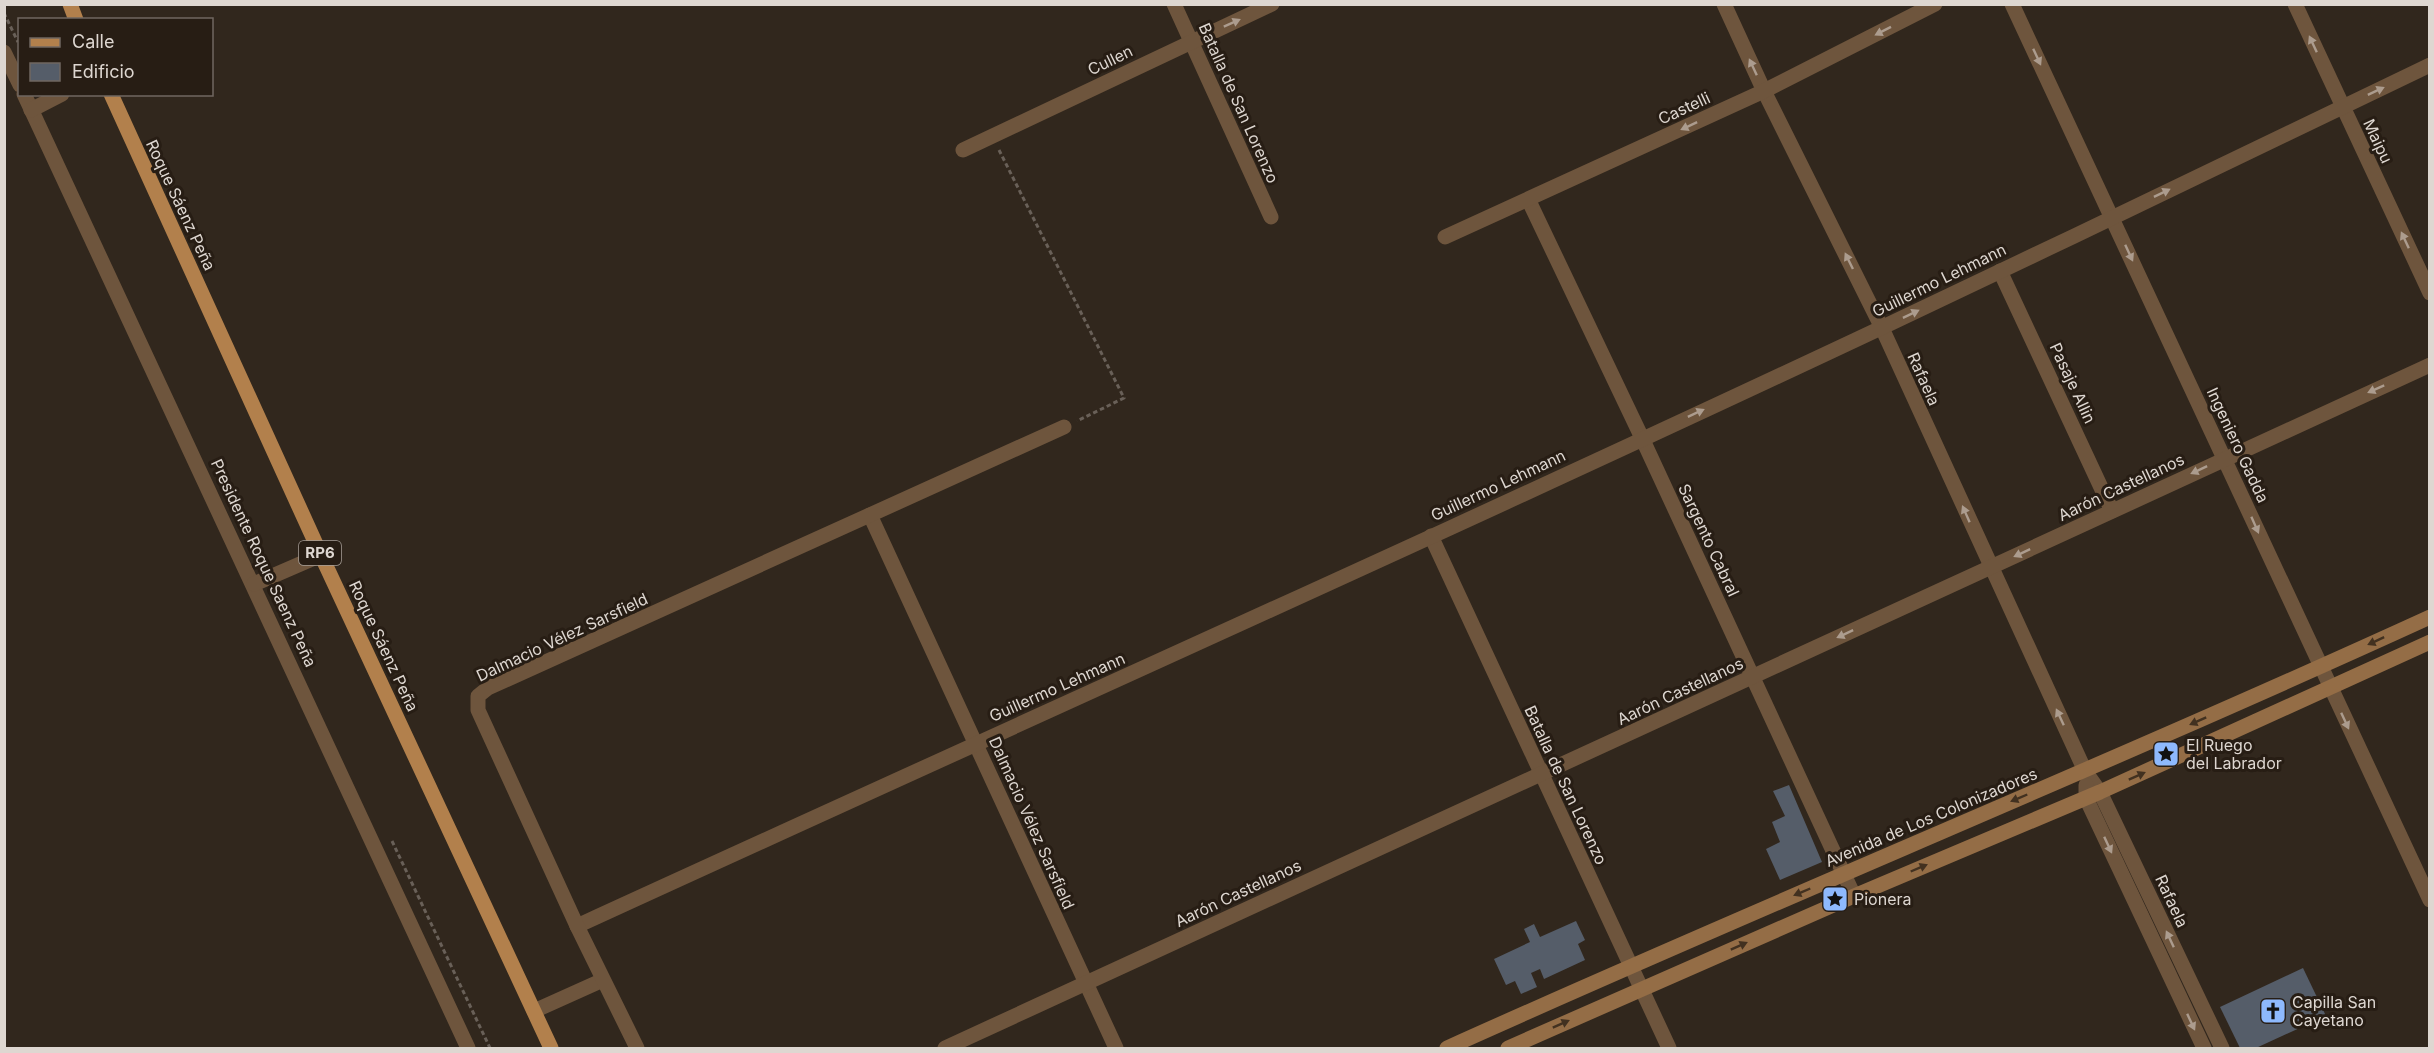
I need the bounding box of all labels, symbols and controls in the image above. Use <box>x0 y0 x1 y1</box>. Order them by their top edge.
legend <box>18 18 213 96</box>
one-way arrow <box>1223 18 1240 27</box>
street label: Batalla de San Lorenzo <box>1195 20 1283 186</box>
one-way arrow <box>1875 26 1892 36</box>
text: Calle <box>72 31 114 52</box>
one-way arrow <box>2309 36 2318 53</box>
street label: Cullen <box>1084 41 1136 79</box>
one-way arrow <box>2032 49 2041 66</box>
one-way arrow <box>1749 59 1758 76</box>
text: Edificio <box>72 61 135 82</box>
one-way arrow <box>2367 86 2384 95</box>
street label: Castelli <box>1655 87 1713 129</box>
street label: Maipu <box>2359 116 2397 166</box>
one-way arrow <box>1680 121 1698 131</box>
street label: Roque Sáenz Peña <box>142 136 220 274</box>
one-way arrow <box>2154 189 2171 198</box>
one-way arrow <box>2400 231 2409 248</box>
street label: Guillermo Lehmann <box>1869 239 2009 321</box>
one-way arrow <box>2124 244 2133 261</box>
one-way arrow <box>1844 253 1853 270</box>
one-way arrow <box>1902 309 1919 319</box>
street label: Pasaje Allin <box>2046 340 2100 426</box>
street label: Rafaela <box>1903 349 1945 409</box>
street label: Ingeniero Gadda <box>2203 384 2273 506</box>
one-way arrow <box>2367 384 2385 394</box>
one-way arrow <box>1687 409 1704 418</box>
street label: Guillermo Lehmann <box>1427 445 1569 525</box>
street label: Aarón Castellanos <box>2055 449 2187 525</box>
street label: Presidente Roque Saenz Peña <box>207 456 321 670</box>
one-way arrow <box>2189 465 2207 475</box>
street label: Sargento Cabral <box>1674 480 1744 600</box>
one-way arrow <box>1961 505 1971 523</box>
one-way arrow <box>2250 516 2260 534</box>
road number: RP6 <box>299 541 341 565</box>
one-way arrow <box>2014 548 2031 557</box>
street label: Roque Sáenz Peña <box>345 577 423 715</box>
street label: Dalmacio Vélez Sarsfield <box>473 588 651 686</box>
one-way arrow <box>1837 630 1854 639</box>
one-way arrow <box>2368 637 2385 646</box>
street label: Guillermo Lehmann <box>986 648 1128 726</box>
street label: Aarón Castellanos <box>1614 653 1746 729</box>
street label: Batalla de San Lorenzo <box>1520 702 1612 868</box>
one-way arrow <box>2056 709 2065 726</box>
one-way arrow <box>2340 713 2349 730</box>
one-way arrow <box>2190 716 2207 725</box>
street label: Dalmacio Vélez Sarsfield <box>985 734 1079 912</box>
place label: El Ruego del Labrador <box>2186 735 2282 773</box>
place icon: El Ruego del Labrador <box>2151 739 2181 769</box>
street label: Avenida de Los Colonizadores <box>1822 763 2040 871</box>
one-way arrow <box>2128 771 2145 780</box>
one-way arrow <box>2011 794 2028 803</box>
one-way arrow <box>2104 837 2113 854</box>
street label: Aarón Castellanos <box>1172 855 1304 931</box>
one-way arrow <box>1910 864 1927 873</box>
street label: Rafaela <box>2151 871 2193 931</box>
place icon: Pionera <box>1820 884 1850 914</box>
one-way arrow <box>1792 887 1810 897</box>
place label: Pionera <box>1854 889 1911 909</box>
one-way arrow <box>2165 930 2174 947</box>
one-way arrow <box>1731 941 1748 950</box>
place label: Capilla San Cayetano <box>2292 992 2376 1030</box>
church icon: Capilla San Cayetano <box>2258 996 2288 1026</box>
one-way arrow <box>2187 1013 2196 1030</box>
one-way arrow <box>1552 1019 1570 1029</box>

